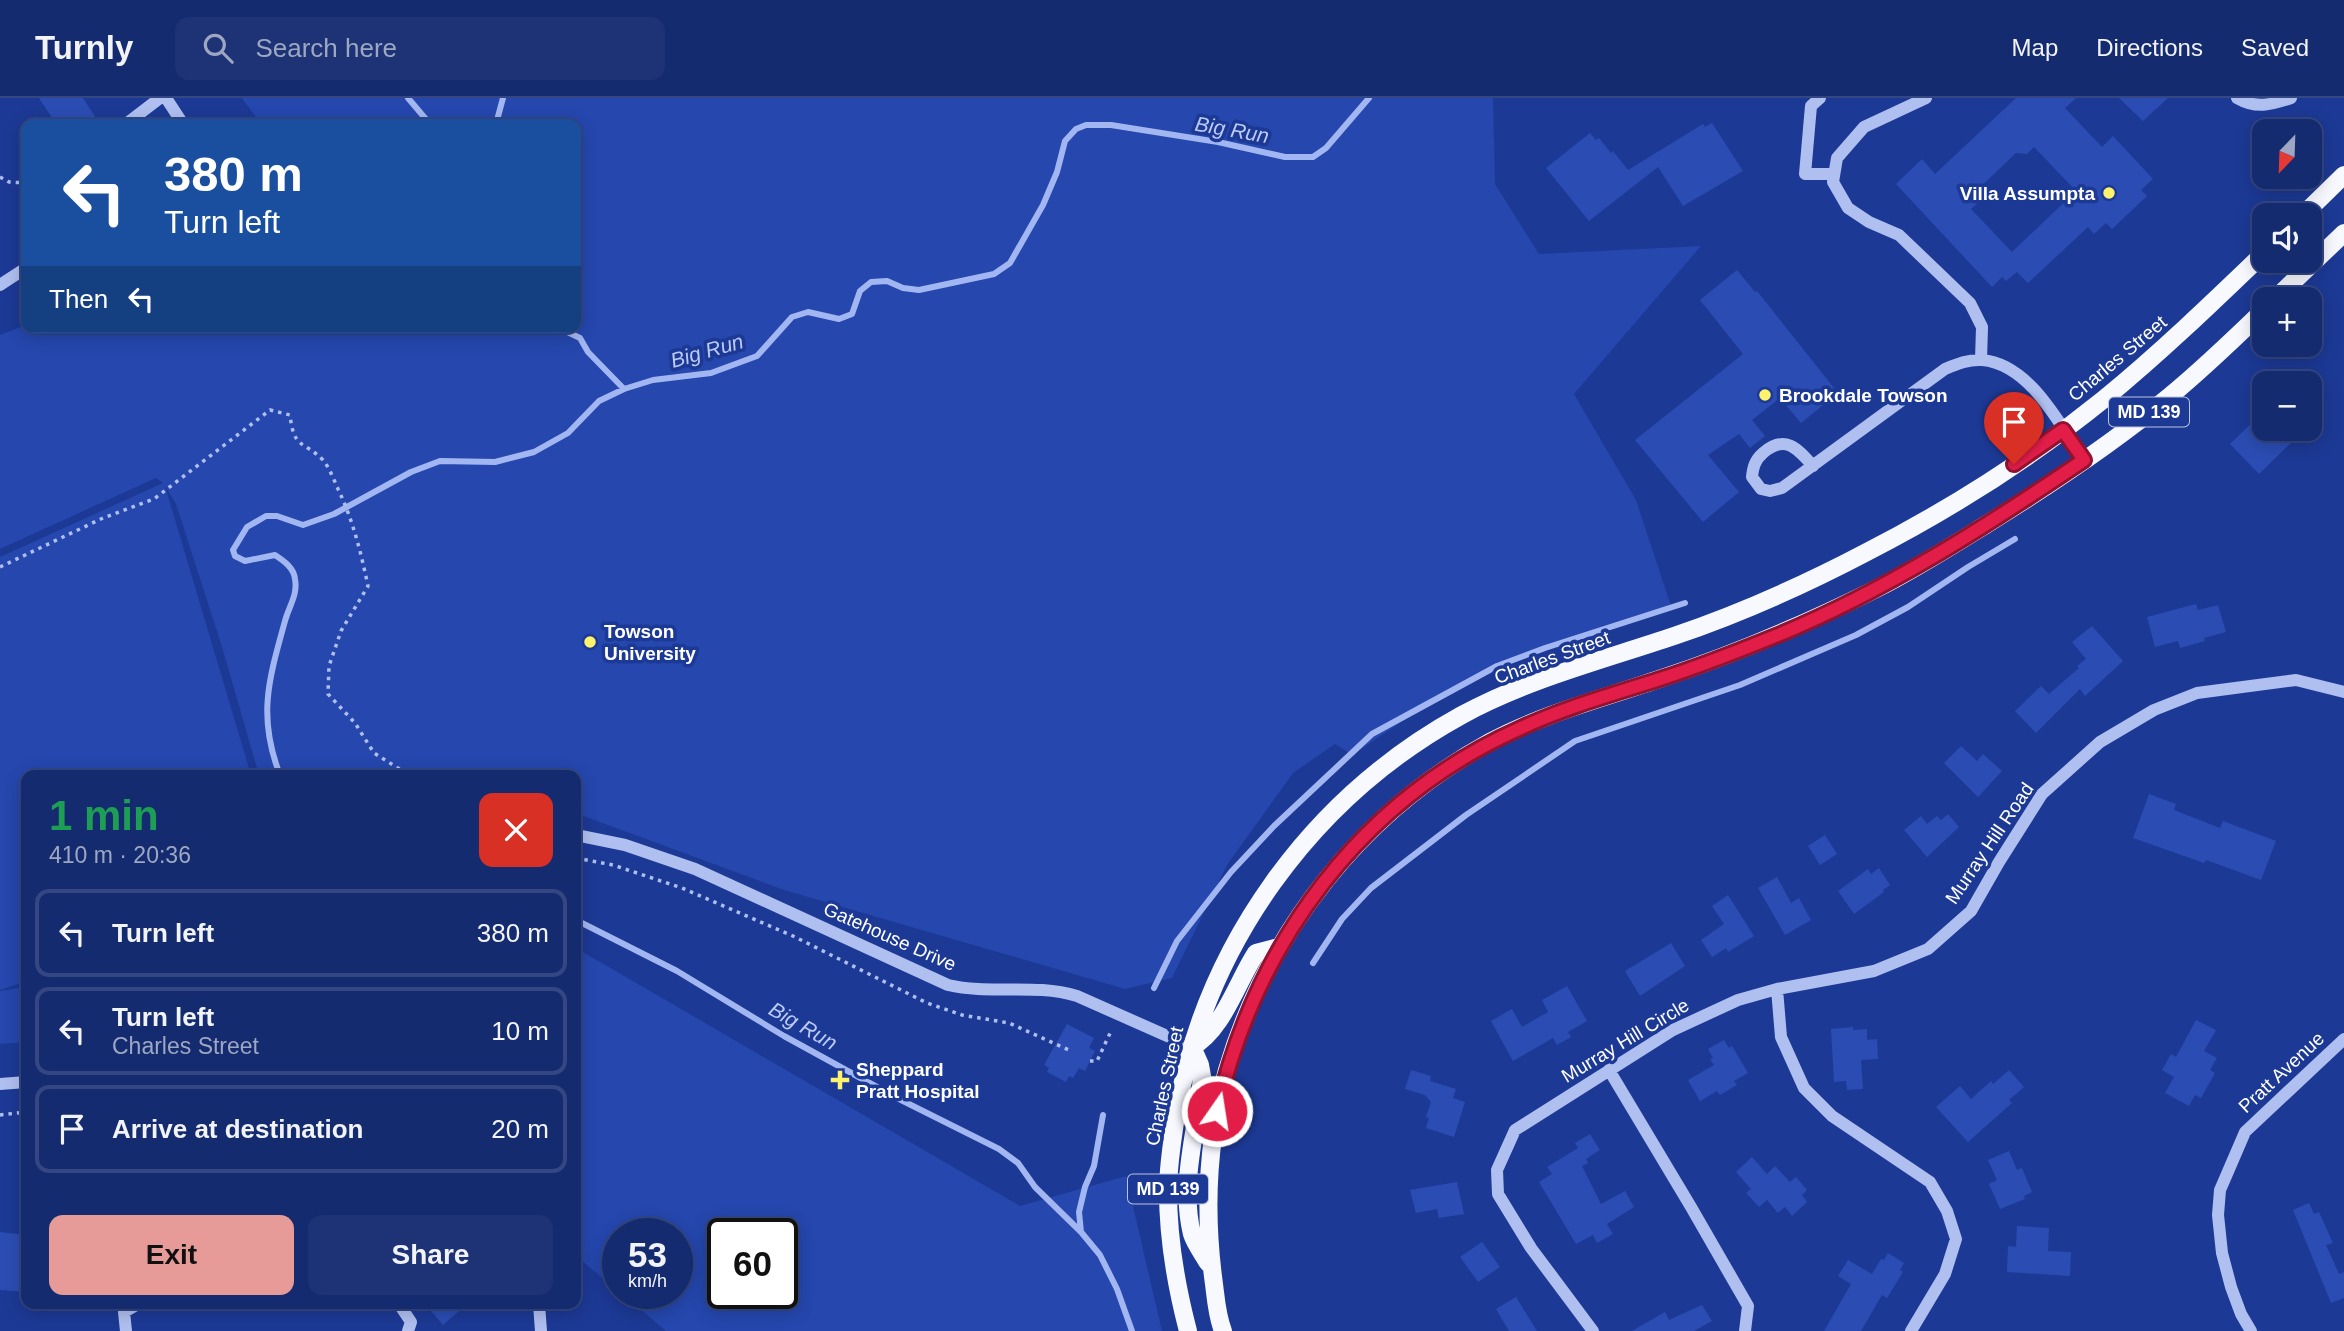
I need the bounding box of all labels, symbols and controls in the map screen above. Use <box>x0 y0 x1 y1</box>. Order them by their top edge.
search box <box>175 17 665 80</box>
text: Turnly <box>35 29 133 66</box>
icon: search <box>199 29 237 67</box>
text: Search here <box>255 33 397 63</box>
text: Map <box>2012 34 2058 61</box>
text: Directions <box>2096 34 2203 61</box>
text: Saved <box>2241 34 2309 61</box>
water label: Big Run <box>1193 112 1271 147</box>
north arrow <box>2252 119 2322 189</box>
map controls <box>2252 119 2322 441</box>
icon: left <box>49 147 140 238</box>
text: 380 m <box>164 147 303 201</box>
place label: Villa Assumpta <box>1960 183 2095 204</box>
marker: Villa Assumpta <box>2101 185 2117 201</box>
button: sound <box>2252 203 2322 273</box>
text: Turn left <box>164 204 280 240</box>
icon: left <box>122 280 160 318</box>
text: Then <box>49 284 108 314</box>
button: + <box>2252 287 2322 357</box>
street label: Charles Street <box>2064 311 2171 405</box>
water label: Big Run <box>668 329 746 372</box>
button: − <box>2252 371 2322 441</box>
place label: Brookdale Towson <box>1779 385 1948 406</box>
marker: Brookdale Towson <box>1757 387 1773 403</box>
pin <box>1984 392 2044 464</box>
road number: MD 139 <box>2109 398 2189 426</box>
icon: arrive <box>1995 403 2033 441</box>
place label: Towson University <box>604 621 696 664</box>
street label: Charles Street <box>1492 627 1613 688</box>
marker: Towson University <box>582 634 598 650</box>
street label: Murray Hill Road <box>1941 779 2038 908</box>
text: 1 min <box>49 792 159 839</box>
button: close <box>479 793 553 867</box>
text: 410 m · 20:36 <box>49 842 191 868</box>
street label: Gatehouse Drive <box>820 898 959 975</box>
icon: left <box>53 914 91 952</box>
text: Turn left <box>112 918 214 948</box>
text: 380 m <box>477 918 549 948</box>
street label: Murray Hill Circle <box>1558 994 1693 1087</box>
water label: Big Run <box>765 997 841 1054</box>
text: Turn left <box>112 1002 214 1032</box>
icon: left <box>53 1012 91 1050</box>
text: 10 m <box>491 1016 549 1046</box>
street label: Charles Street <box>1142 1024 1188 1148</box>
street label: Pratt Avenue <box>2235 1028 2328 1117</box>
text: Charles Street <box>112 1033 259 1059</box>
place label: Sheppard Pratt Hospital <box>856 1059 980 1102</box>
marker: Sheppard Pratt Hospital <box>830 1070 850 1090</box>
position arrow <box>1180 1074 1254 1148</box>
icon: arrive <box>53 1110 91 1148</box>
text: Arrive at destination <box>112 1114 363 1144</box>
text: 20 m <box>491 1114 549 1144</box>
road number: MD 139 <box>1128 1174 1208 1204</box>
button: Exit <box>49 1215 294 1295</box>
button: Share <box>308 1215 553 1295</box>
speed limit sign: 60 <box>707 1218 798 1309</box>
text: 53 <box>628 1235 667 1274</box>
text: km/h <box>628 1271 667 1291</box>

